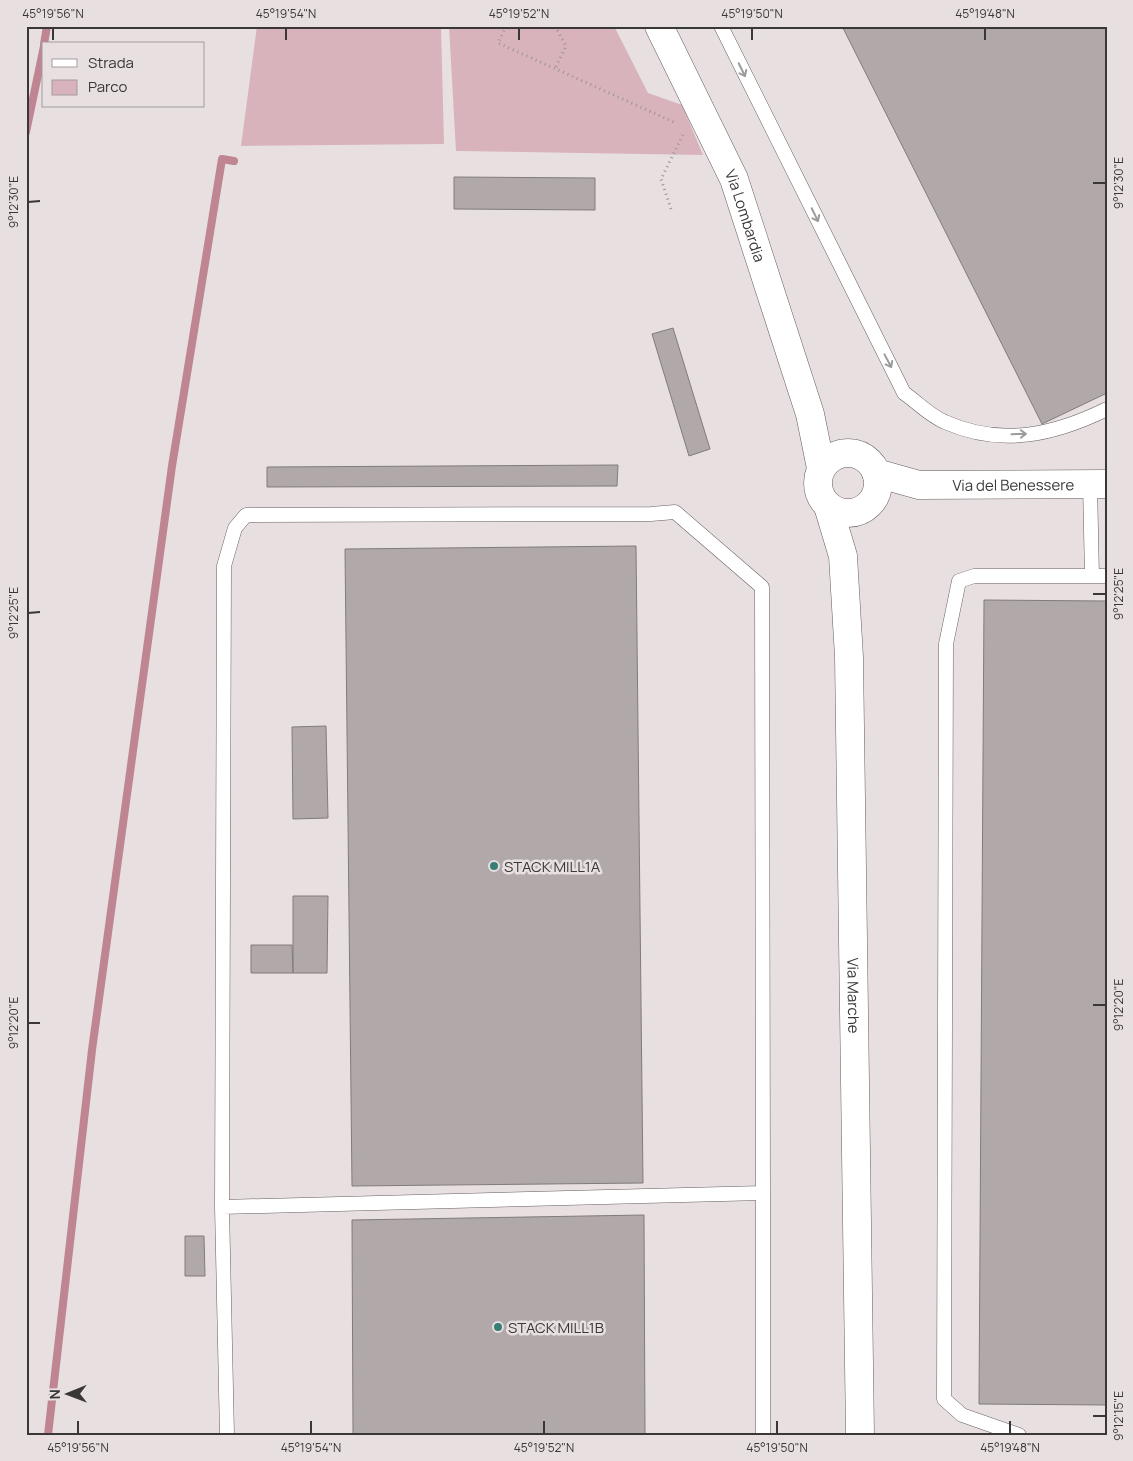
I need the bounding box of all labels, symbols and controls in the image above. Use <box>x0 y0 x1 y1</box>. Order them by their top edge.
text: 45°19'56"N <box>22 5 84 22</box>
text: 45°19'54"N <box>256 5 316 22</box>
text: 45°19'52"N <box>489 5 549 22</box>
text: 45°19'50"N <box>721 5 783 22</box>
text: 45°19'48"N <box>955 5 1015 22</box>
legend <box>42 42 205 108</box>
text: Strada <box>88 52 134 73</box>
one-way arrow <box>738 62 747 77</box>
text: Parco <box>88 76 127 97</box>
text: 9°12'30"E <box>1110 157 1127 209</box>
street label: Via Lombardia <box>720 166 771 265</box>
text: 9°12'30"E <box>5 176 22 228</box>
one-way arrow <box>810 208 820 223</box>
one-way arrow <box>883 353 893 367</box>
one-way arrow <box>1011 430 1027 439</box>
street label: Via del Benessere <box>952 474 1075 495</box>
text: 9°12'25"E <box>1110 568 1127 620</box>
text: 9°12'25"E <box>5 587 22 639</box>
place label: STACK MILL1A <box>504 856 601 877</box>
marker: STACK MILL1A <box>488 860 500 872</box>
street label: Via Marche <box>843 958 865 1034</box>
text: 9°12'20"E <box>1110 979 1127 1031</box>
text: 9°12'20"E <box>5 997 22 1049</box>
place label: STACK MILL1B <box>508 1317 604 1338</box>
marker: STACK MILL1B <box>492 1321 504 1333</box>
north arrow <box>42 1368 92 1418</box>
text: N <box>45 1389 64 1399</box>
text: 9°12'15"E <box>1110 1391 1127 1441</box>
text: 45°19'56"N <box>47 1439 109 1456</box>
text: 45°19'54"N <box>281 1439 341 1456</box>
text: 45°19'52"N <box>514 1439 574 1456</box>
text: 45°19'50"N <box>746 1439 808 1456</box>
text: 45°19'48"N <box>980 1439 1040 1456</box>

